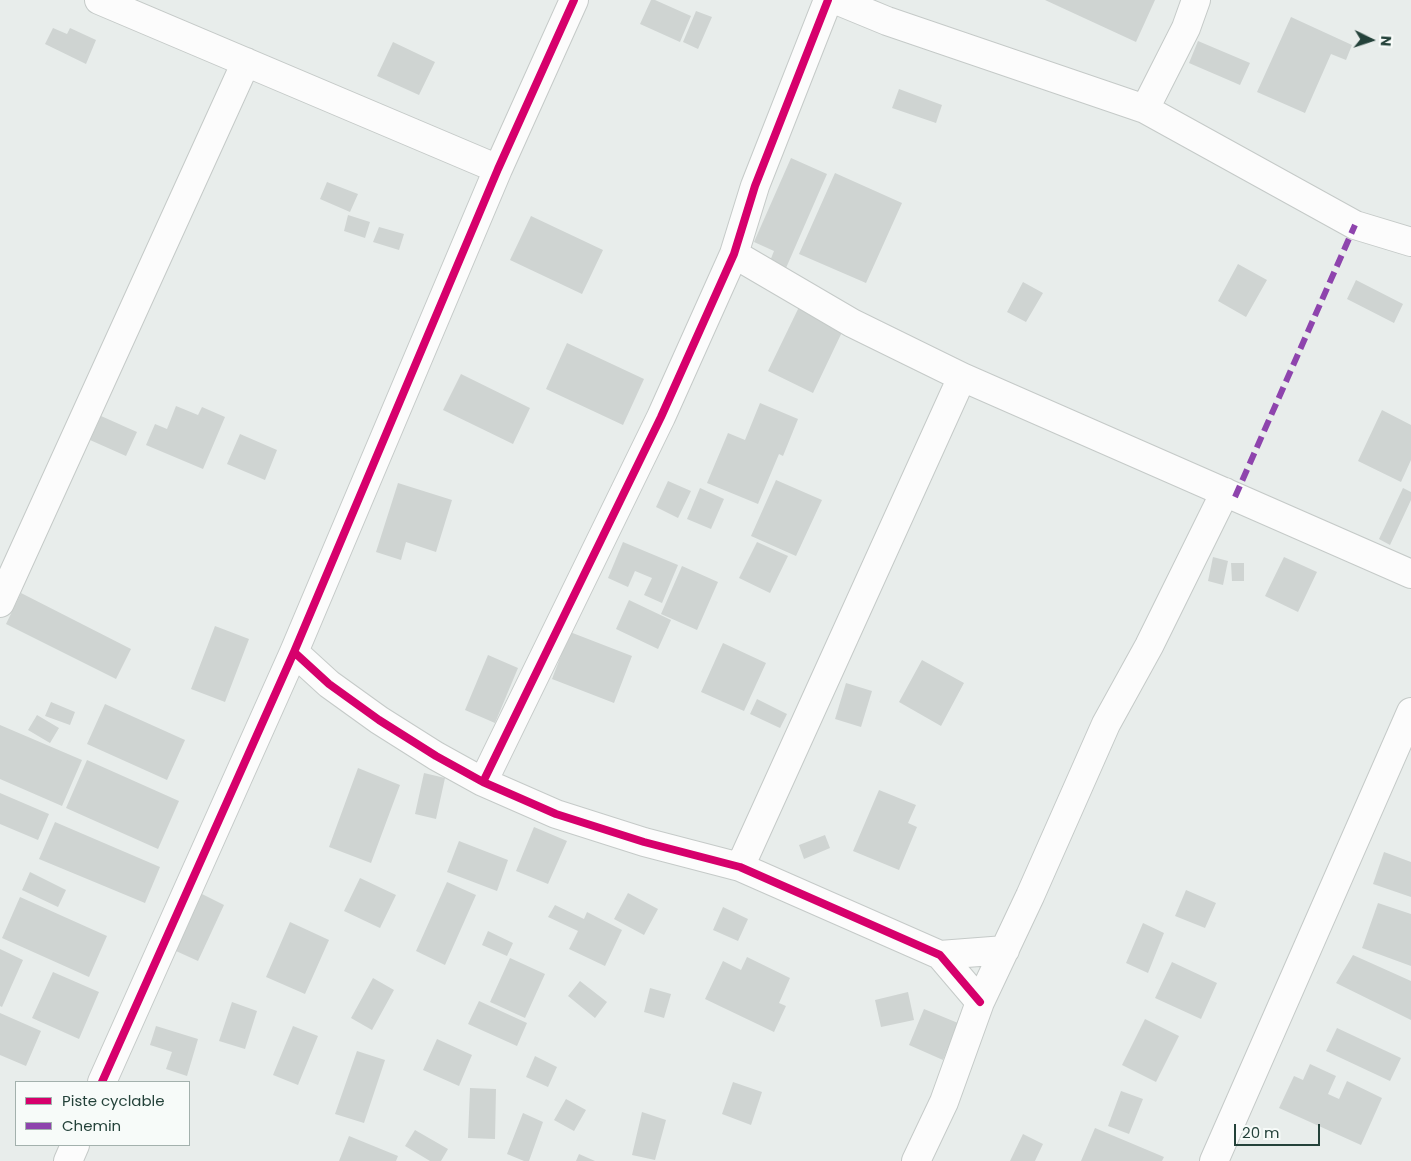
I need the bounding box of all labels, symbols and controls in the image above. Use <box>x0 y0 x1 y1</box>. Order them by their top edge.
north arrow <box>1346 15 1396 65</box>
text: N <box>1376 35 1396 47</box>
legend <box>15 1081 190 1146</box>
text: Piste cyclable <box>62 1090 165 1111</box>
scale bar <box>1236 1114 1322 1146</box>
text: Chemin <box>62 1115 121 1136</box>
text: 20 m <box>1242 1122 1280 1143</box>

